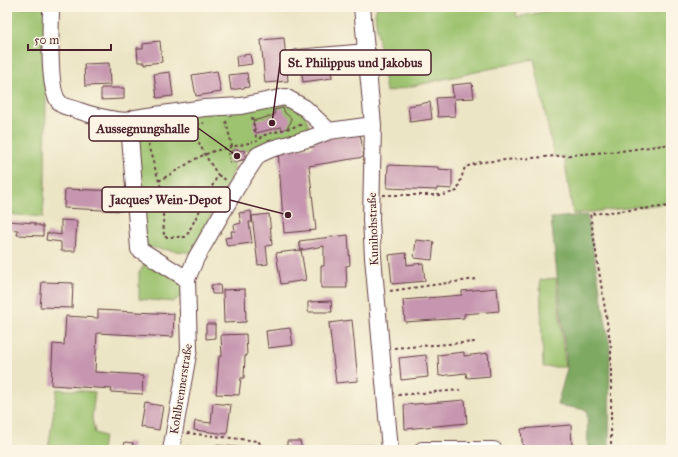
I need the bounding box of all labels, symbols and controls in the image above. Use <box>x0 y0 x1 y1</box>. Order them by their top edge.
scale bar <box>28 26 111 52</box>
text: 50 m <box>34 33 59 47</box>
callout: St. Philippus und Jakobus <box>280 50 431 75</box>
text: St. Philippus und Jakobus <box>288 55 423 71</box>
callout: Aussegnungshalle <box>89 116 198 141</box>
text: Aussegnungshalle <box>95 121 190 137</box>
callout: Jacques’ Wein-Depot <box>102 187 230 212</box>
text: Jacques’ Wein-Depot <box>108 192 222 208</box>
street label: Kunihohstraße <box>365 192 381 266</box>
street label: Kohlbrennerstraße <box>167 343 195 435</box>

